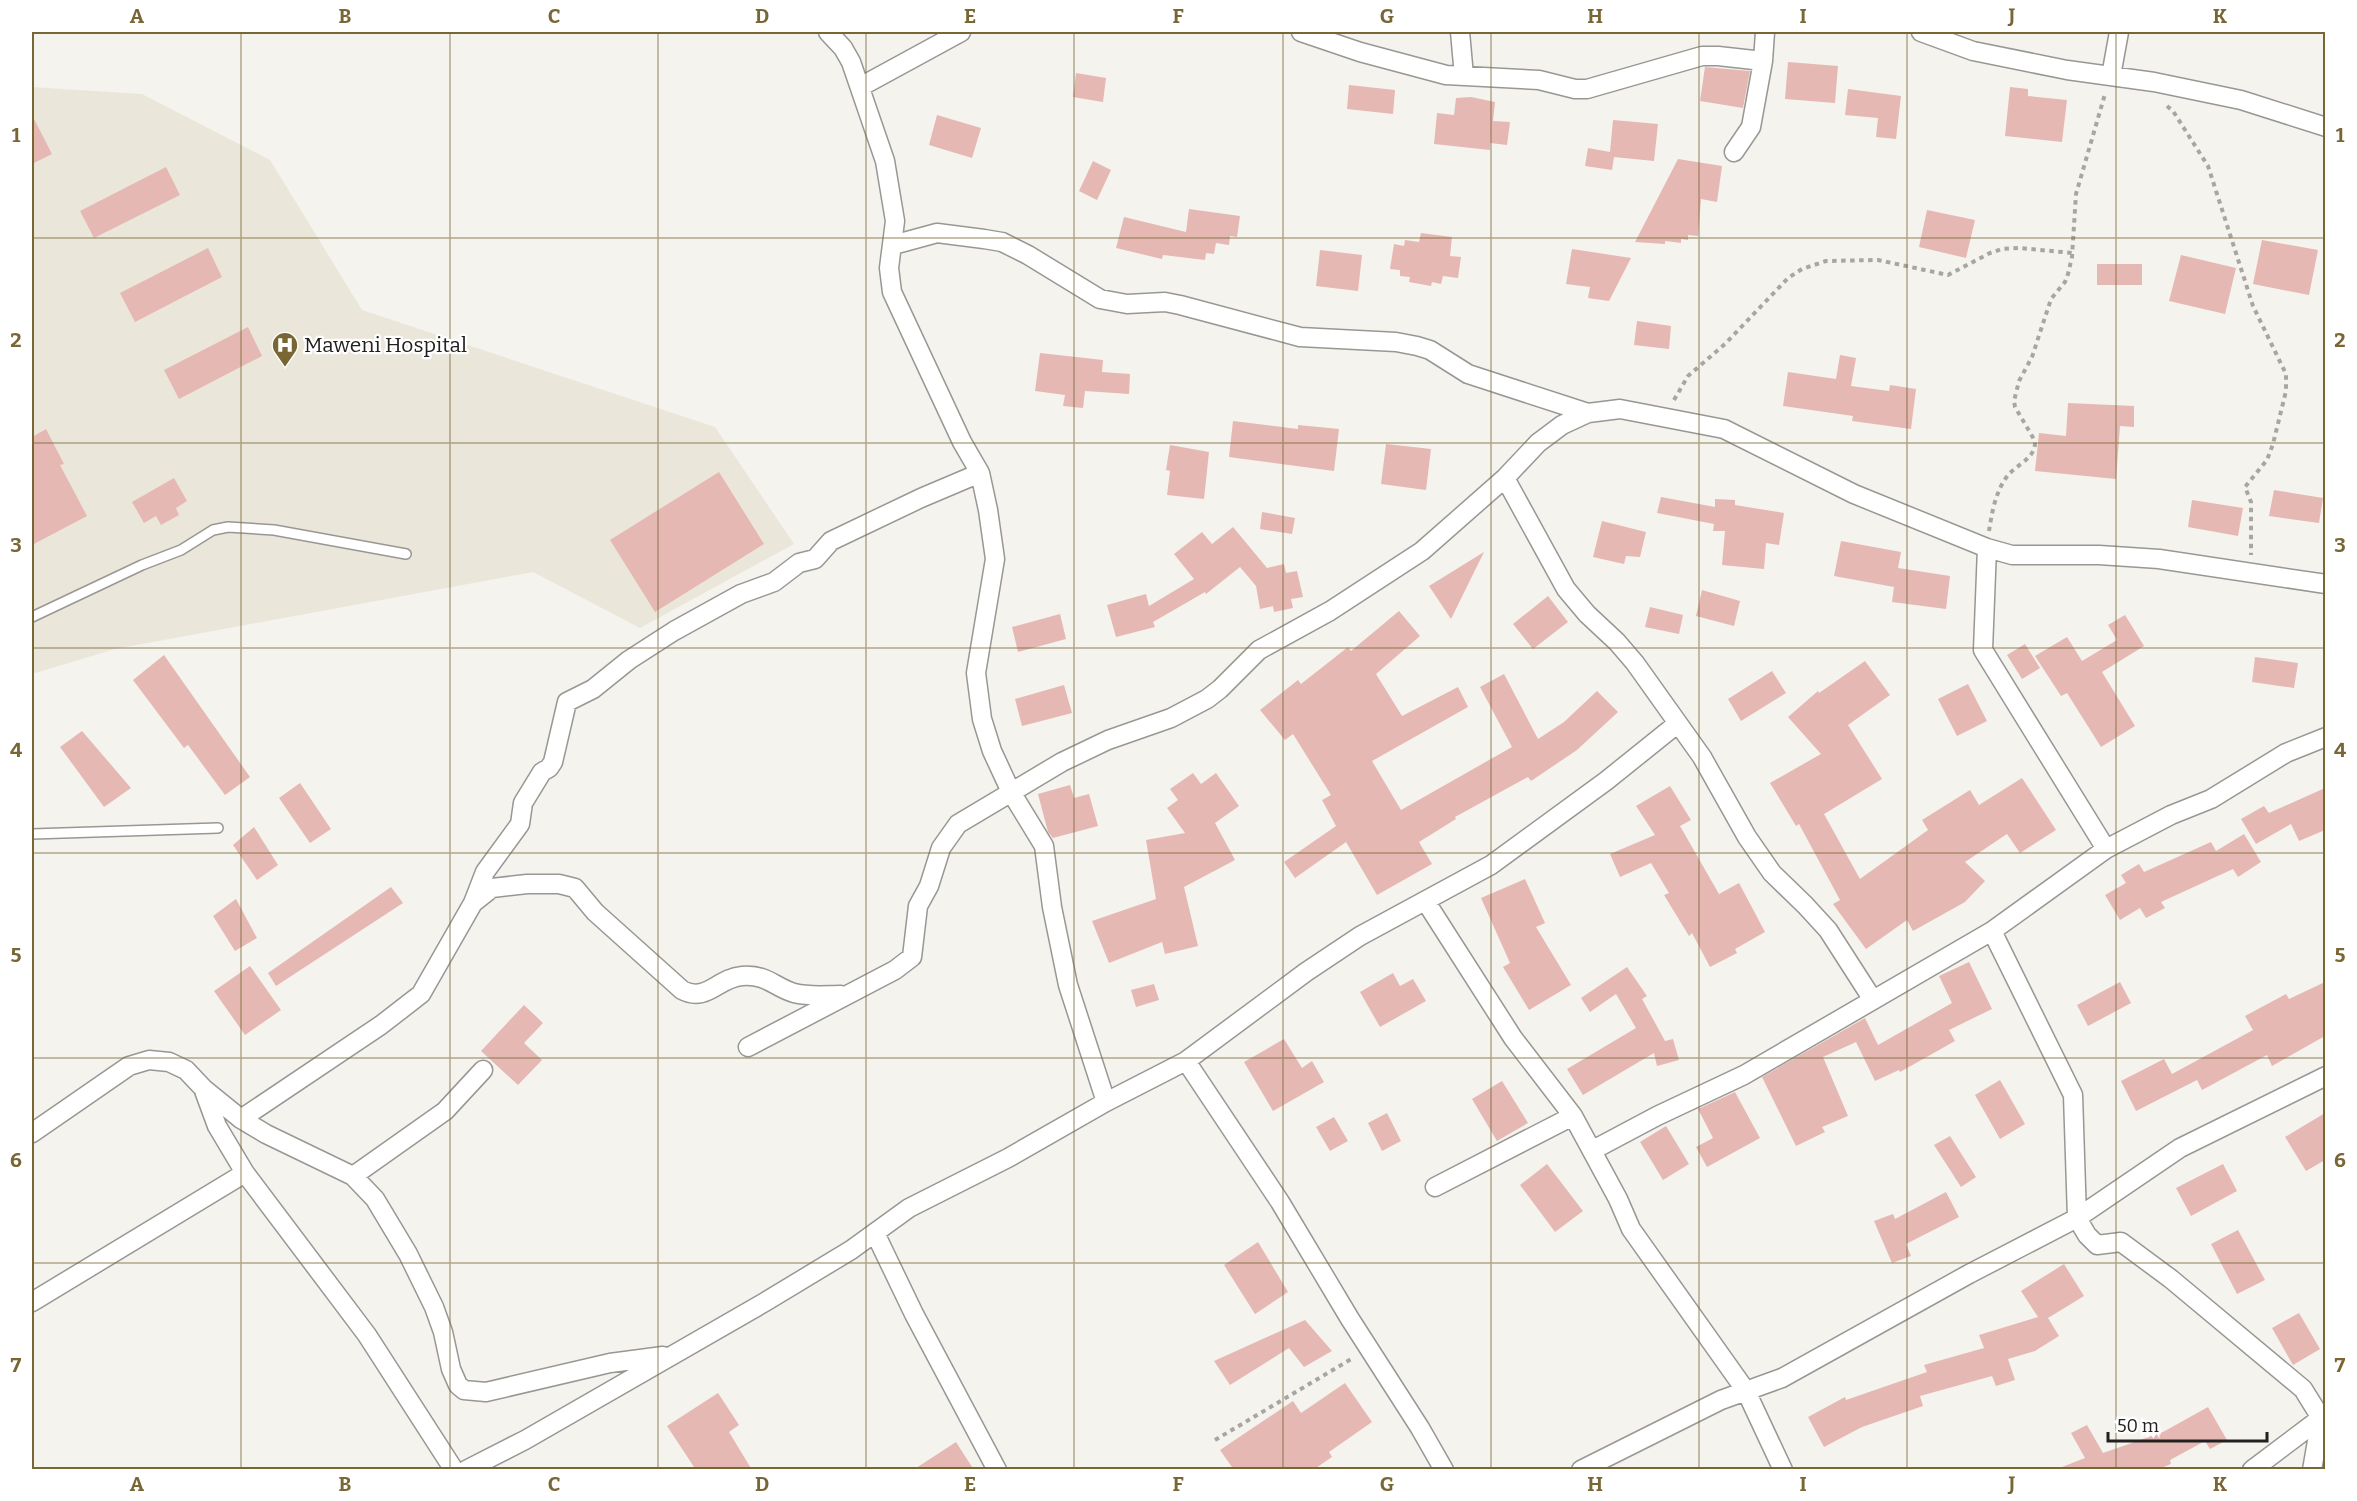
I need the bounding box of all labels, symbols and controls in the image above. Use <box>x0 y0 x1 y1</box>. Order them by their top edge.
text: A <box>130 4 145 28</box>
text: B <box>339 4 352 28</box>
text: C <box>548 4 560 28</box>
text: D <box>755 4 769 28</box>
text: E <box>964 4 976 28</box>
text: F <box>1172 4 1184 28</box>
text: G <box>1380 4 1394 28</box>
text: H <box>1587 4 1603 28</box>
text: I <box>1799 4 1807 28</box>
text: J <box>2008 4 2016 28</box>
text: K <box>2213 4 2228 28</box>
text: 1 <box>12 123 21 147</box>
text: 1 <box>2336 123 2345 147</box>
text: 2 <box>10 328 22 352</box>
text: 2 <box>2334 328 2346 352</box>
hospital icon: Maweni Hospital <box>270 330 300 368</box>
place label: Maweni Hospital <box>304 332 467 358</box>
text: 3 <box>10 533 22 557</box>
text: 3 <box>2334 533 2346 557</box>
text: 4 <box>10 738 22 762</box>
text: 4 <box>2334 738 2346 762</box>
text: 5 <box>11 943 22 967</box>
text: 5 <box>2335 943 2346 967</box>
text: 6 <box>10 1148 22 1172</box>
text: 6 <box>2334 1148 2346 1172</box>
text: 7 <box>11 1353 22 1377</box>
text: 7 <box>2335 1353 2346 1377</box>
scale bar <box>2108 1405 2267 1443</box>
text: 50 m <box>2117 1415 2159 1437</box>
text: A <box>130 1472 145 1496</box>
text: B <box>339 1472 352 1496</box>
text: C <box>548 1472 560 1496</box>
text: D <box>755 1472 769 1496</box>
text: E <box>964 1472 976 1496</box>
text: F <box>1172 1472 1184 1496</box>
text: G <box>1380 1472 1394 1496</box>
text: H <box>1587 1472 1603 1496</box>
text: I <box>1799 1472 1807 1496</box>
text: J <box>2008 1472 2016 1496</box>
text: K <box>2213 1472 2228 1496</box>

